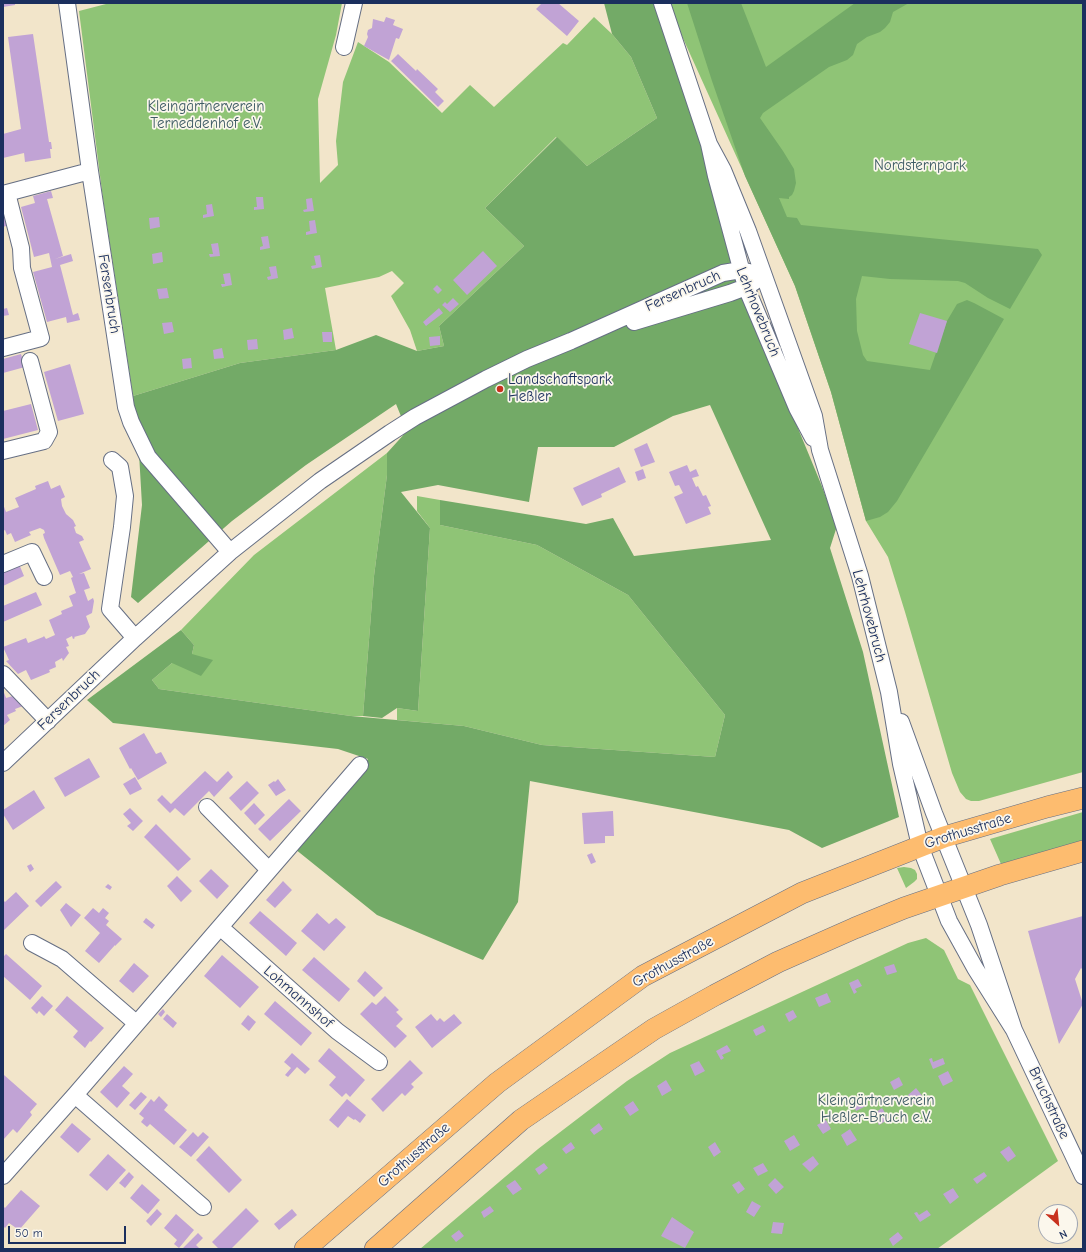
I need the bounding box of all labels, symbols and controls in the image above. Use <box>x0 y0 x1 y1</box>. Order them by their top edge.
park label: Kleingärtnerverein Terneddenhof e.V. <box>148 98 264 133</box>
park label: Nordsternpark <box>874 157 966 175</box>
street label: Fersenbruch <box>94 253 124 335</box>
street label: Lehrhovebruch <box>732 265 784 359</box>
street label: Fersenbruch <box>643 266 723 316</box>
place label: Landschaftspark Heßler <box>508 371 612 406</box>
marker: Landschaftspark Heßler <box>495 384 505 394</box>
street label: Lehrhovebruch <box>848 568 890 664</box>
street label: Fersenbruch <box>34 666 104 734</box>
street label: Grothusstraße <box>922 809 1014 853</box>
street label: Grothusstraße <box>629 932 717 992</box>
street label: Lohmannshof <box>260 962 336 1032</box>
street label: Bruchstraße <box>1024 1064 1074 1142</box>
park label: Kleingärtnerverein Heßler-Bruch e.V. <box>818 1092 934 1127</box>
street label: Grothusstraße <box>374 1119 454 1191</box>
north arrow <box>1038 1204 1078 1244</box>
scale bar <box>10 1218 128 1244</box>
text: 50 m <box>15 1226 43 1240</box>
text: N <box>1057 1227 1069 1242</box>

